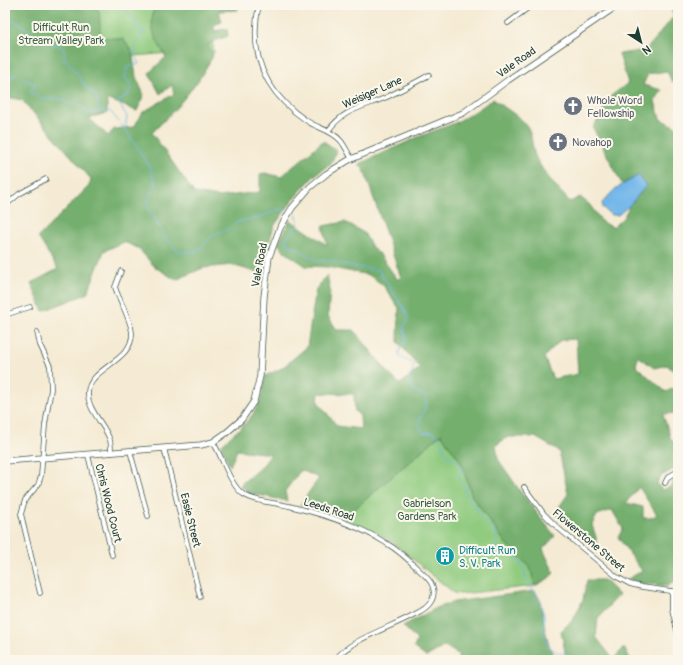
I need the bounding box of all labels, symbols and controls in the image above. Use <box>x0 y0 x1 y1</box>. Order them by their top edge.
park label: Difficult Run Stream Valley Park <box>18 21 104 47</box>
north arrow <box>621 22 661 62</box>
text: N <box>639 42 653 57</box>
street label: Vale Road <box>494 44 538 81</box>
street label: Weisiger Lane <box>341 73 404 111</box>
place label: Whole Word Fellowship <box>587 94 642 120</box>
church icon: Whole Word Fellowship <box>562 95 584 117</box>
church icon: Novahop <box>547 131 569 153</box>
place label: Novahop <box>572 136 612 149</box>
street label: Vale Road <box>249 242 270 288</box>
street label: Chris Wood Court <box>92 462 125 544</box>
street label: Easie Street <box>178 492 204 549</box>
street label: Leeds Road <box>302 495 356 524</box>
park label: Gabrielson Gardens Park <box>397 497 457 523</box>
street label: Flowerstone Street <box>550 506 628 575</box>
place label: Difficult Run S. V. Park <box>459 544 516 570</box>
building icon: Difficult Run S. V. Park <box>434 545 456 567</box>

